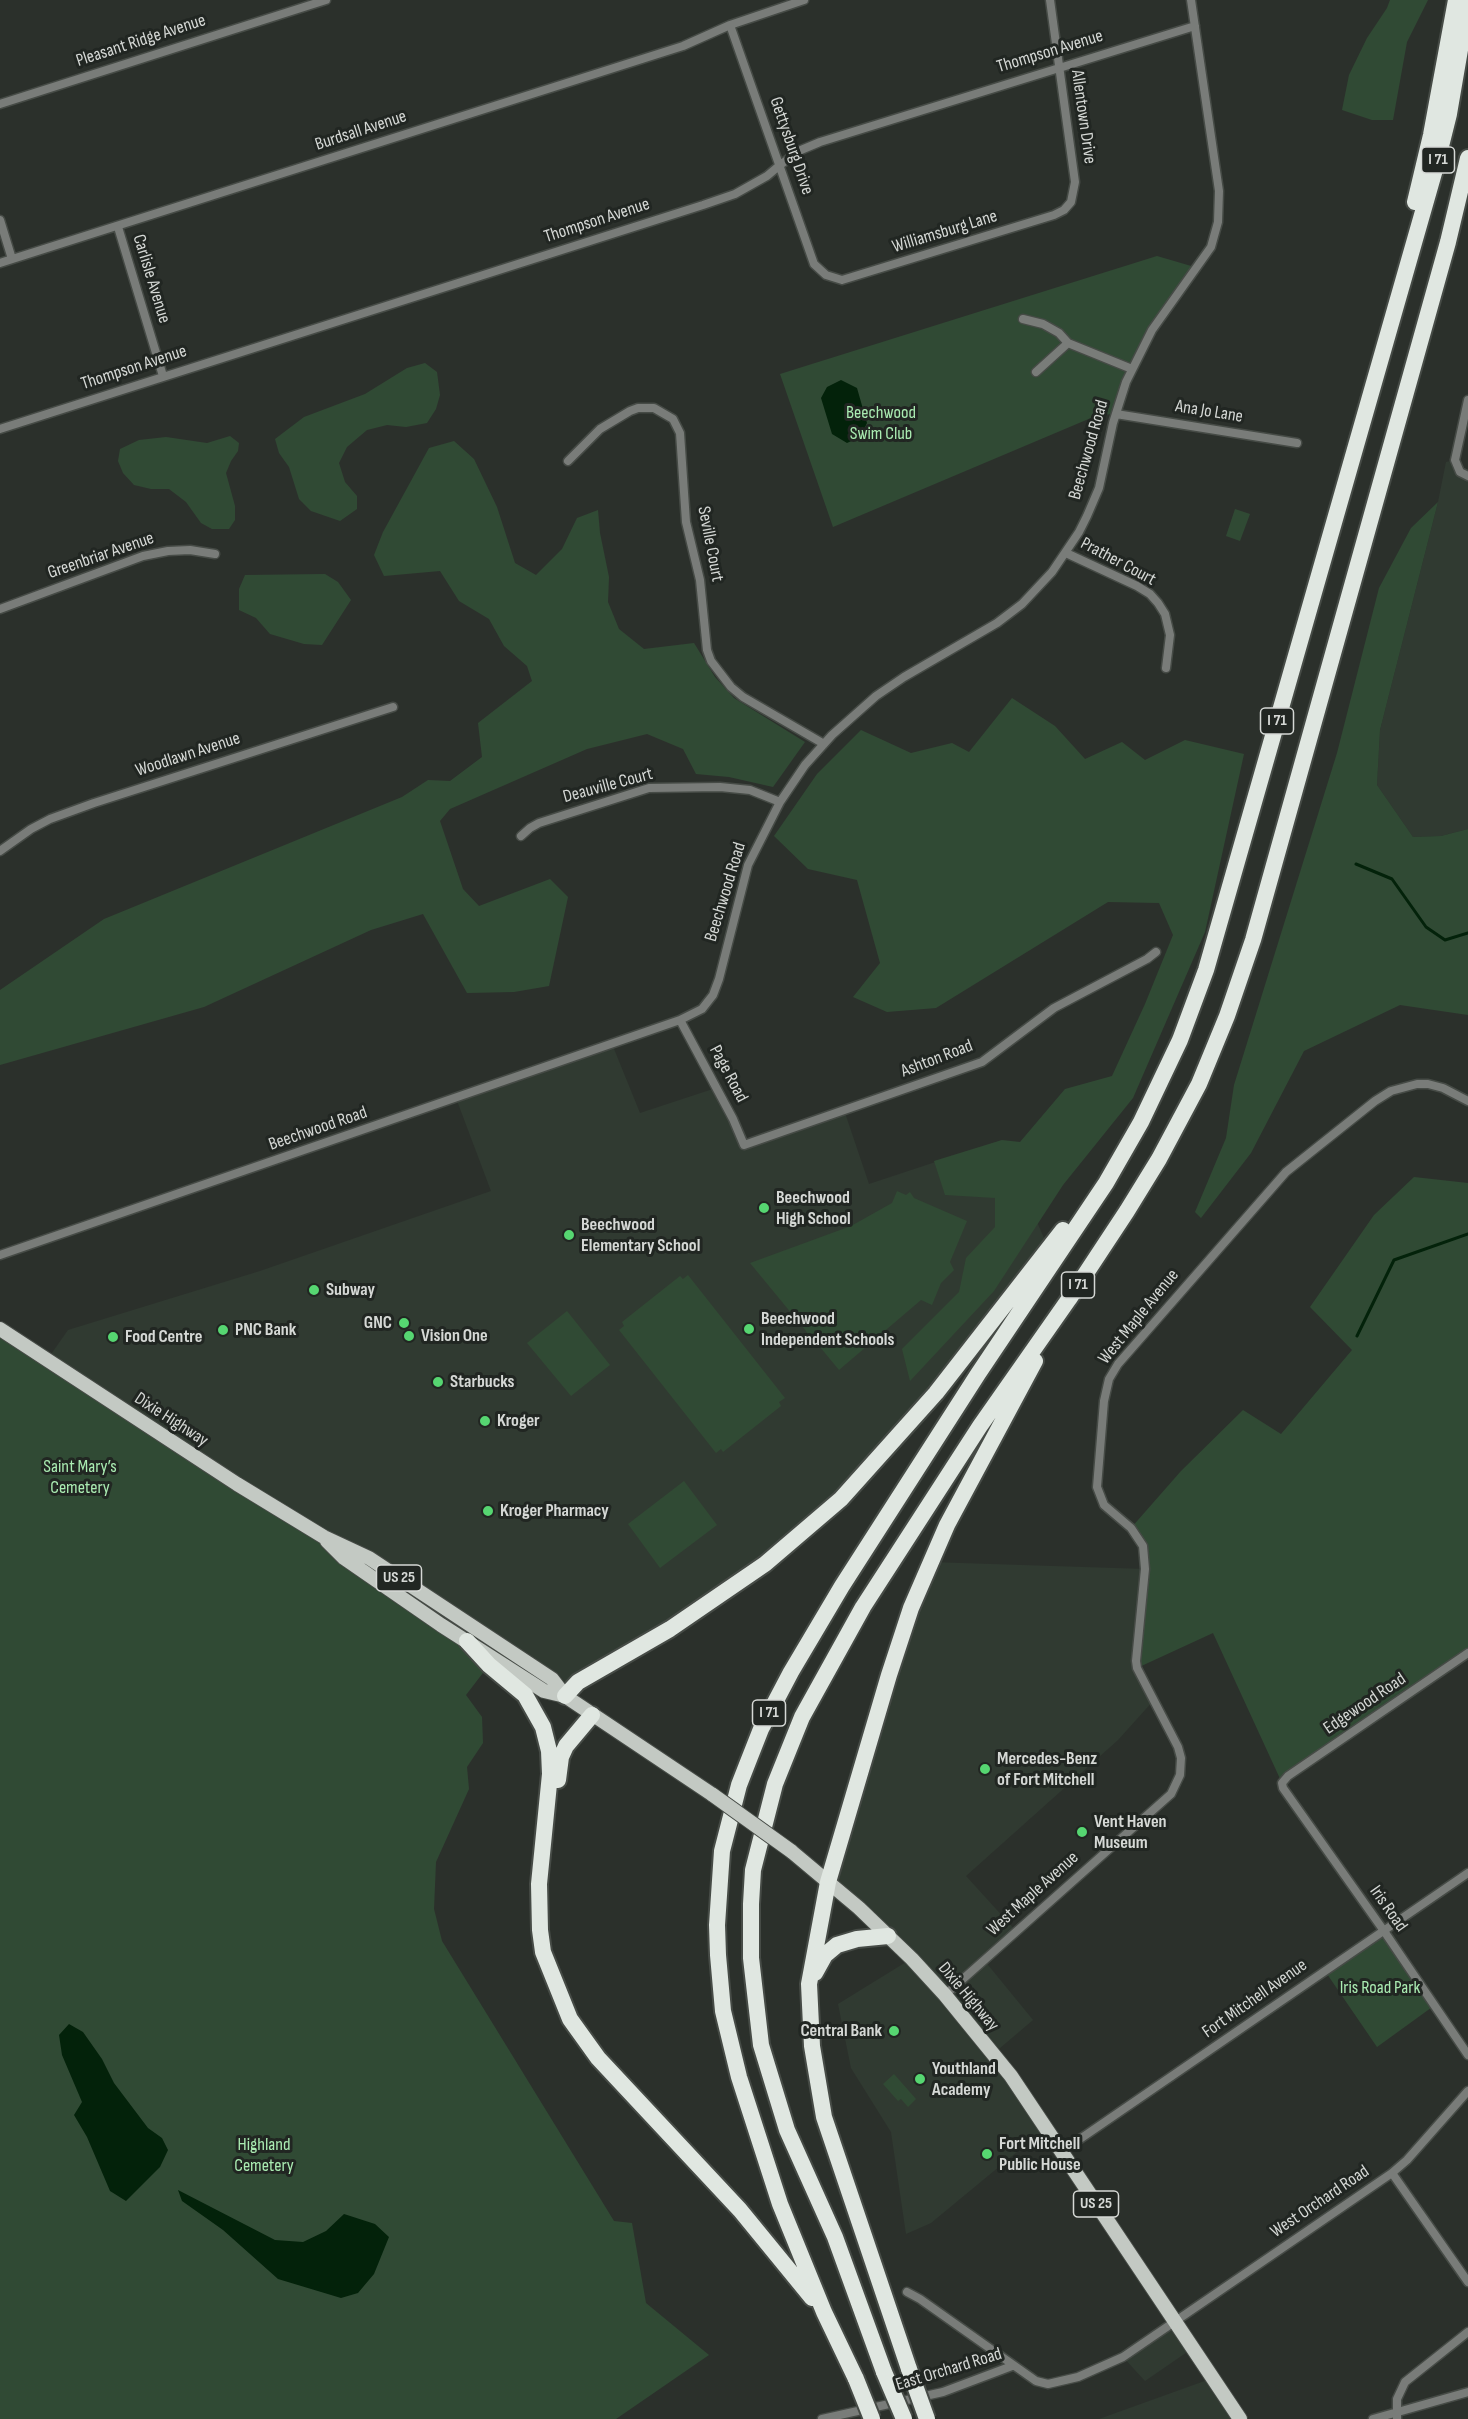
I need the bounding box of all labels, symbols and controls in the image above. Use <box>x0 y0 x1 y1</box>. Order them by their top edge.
street label: Pleasant Ridge Avenue <box>73 10 209 72</box>
street label: Thompson Avenue <box>994 26 1106 78</box>
street label: Allentown Drive <box>1066 69 1100 165</box>
street label: Gettysburg Drive <box>764 94 818 198</box>
street label: Burdsall Avenue <box>313 106 409 156</box>
road number: I 71 <box>1422 147 1454 173</box>
street label: Thompson Avenue <box>541 194 653 248</box>
street label: Williamsburg Lane <box>890 206 1000 258</box>
street label: Carlisle Avenue <box>127 232 175 326</box>
street label: Thompson Avenue <box>78 341 190 395</box>
street label: Ana Jo Lane <box>1174 396 1244 428</box>
street label: Beechwood Road <box>1064 398 1114 502</box>
park label: Beechwood Swim Club <box>846 402 916 444</box>
street label: Seville Court <box>692 504 728 584</box>
street label: Greenbriar Avenue <box>45 528 157 584</box>
street label: Prather Court <box>1077 533 1159 591</box>
road number: I 71 <box>1260 708 1294 734</box>
street label: Woodlawn Avenue <box>133 728 243 782</box>
street label: Deauville Court <box>561 764 655 808</box>
street label: Beechwood Road <box>701 840 751 944</box>
street label: Ashton Road <box>898 1035 976 1083</box>
street label: Page Road <box>704 1042 752 1106</box>
street label: Beechwood Road <box>266 1102 370 1156</box>
place label: Beechwood High School <box>776 1187 851 1230</box>
marker: Beechwood High School <box>757 1201 771 1215</box>
place label: Beechwood Elementary School <box>581 1214 700 1256</box>
marker: Beechwood Elementary School <box>562 1228 576 1242</box>
street label: West Maple Avenue <box>1094 1265 1184 1369</box>
road number: I 71 <box>1062 1272 1094 1298</box>
place label: Subway <box>326 1279 375 1301</box>
marker: Subway <box>307 1283 321 1297</box>
place label: Beechwood Independent Schools <box>761 1308 894 1350</box>
place label: GNC <box>364 1312 392 1334</box>
marker: GNC <box>397 1316 411 1330</box>
place label: PNC Bank <box>235 1319 296 1341</box>
marker: Beechwood Independent Schools <box>742 1322 756 1336</box>
marker: PNC Bank <box>216 1323 230 1337</box>
place label: Vision One <box>421 1325 488 1347</box>
place label: Food Centre <box>125 1326 202 1348</box>
marker: Vision One <box>402 1329 416 1343</box>
marker: Food Centre <box>106 1330 120 1344</box>
place label: Starbucks <box>450 1371 514 1393</box>
marker: Starbucks <box>431 1375 445 1389</box>
street label: Dixie Highway <box>130 1388 212 1452</box>
place label: Kroger <box>497 1410 540 1432</box>
marker: Kroger <box>478 1414 492 1428</box>
park label: Saint Mary’s Cemetery <box>43 1456 117 1498</box>
place label: Kroger Pharmacy <box>500 1500 609 1522</box>
marker: Kroger Pharmacy <box>481 1504 495 1518</box>
road number: US 25 <box>376 1565 422 1591</box>
street label: Edgewood Road <box>1320 1669 1410 1739</box>
road number: I 71 <box>752 1700 786 1726</box>
place label: Mercedes-Benz of Fort Mitchell <box>997 1748 1097 1790</box>
marker: Mercedes-Benz of Fort Mitchell <box>978 1762 992 1776</box>
place label: Vent Haven Museum <box>1094 1811 1167 1854</box>
marker: Vent Haven Museum <box>1075 1825 1089 1839</box>
street label: West Maple Avenue <box>983 1847 1083 1941</box>
street label: Iris Road <box>1364 1882 1412 1936</box>
street label: Fort Mitchell Avenue <box>1198 1955 1312 2043</box>
street label: Dixie Highway <box>933 1958 1003 2036</box>
park label: Iris Road Park <box>1340 1977 1420 1999</box>
place label: Central Bank <box>800 2020 882 2042</box>
marker: Central Bank <box>887 2024 901 2038</box>
place label: Youthland Academy <box>932 2058 996 2100</box>
marker: Youthland Academy <box>913 2072 927 2086</box>
place label: Fort Mitchell Public House <box>999 2133 1081 2176</box>
park label: Highland Cemetery <box>234 2134 294 2176</box>
marker: Fort Mitchell Public House <box>980 2147 994 2161</box>
street label: West Orchard Road <box>1267 2161 1373 2243</box>
road number: US 25 <box>1074 2191 1118 2217</box>
street label: East Orchard Road <box>893 2344 1005 2396</box>

